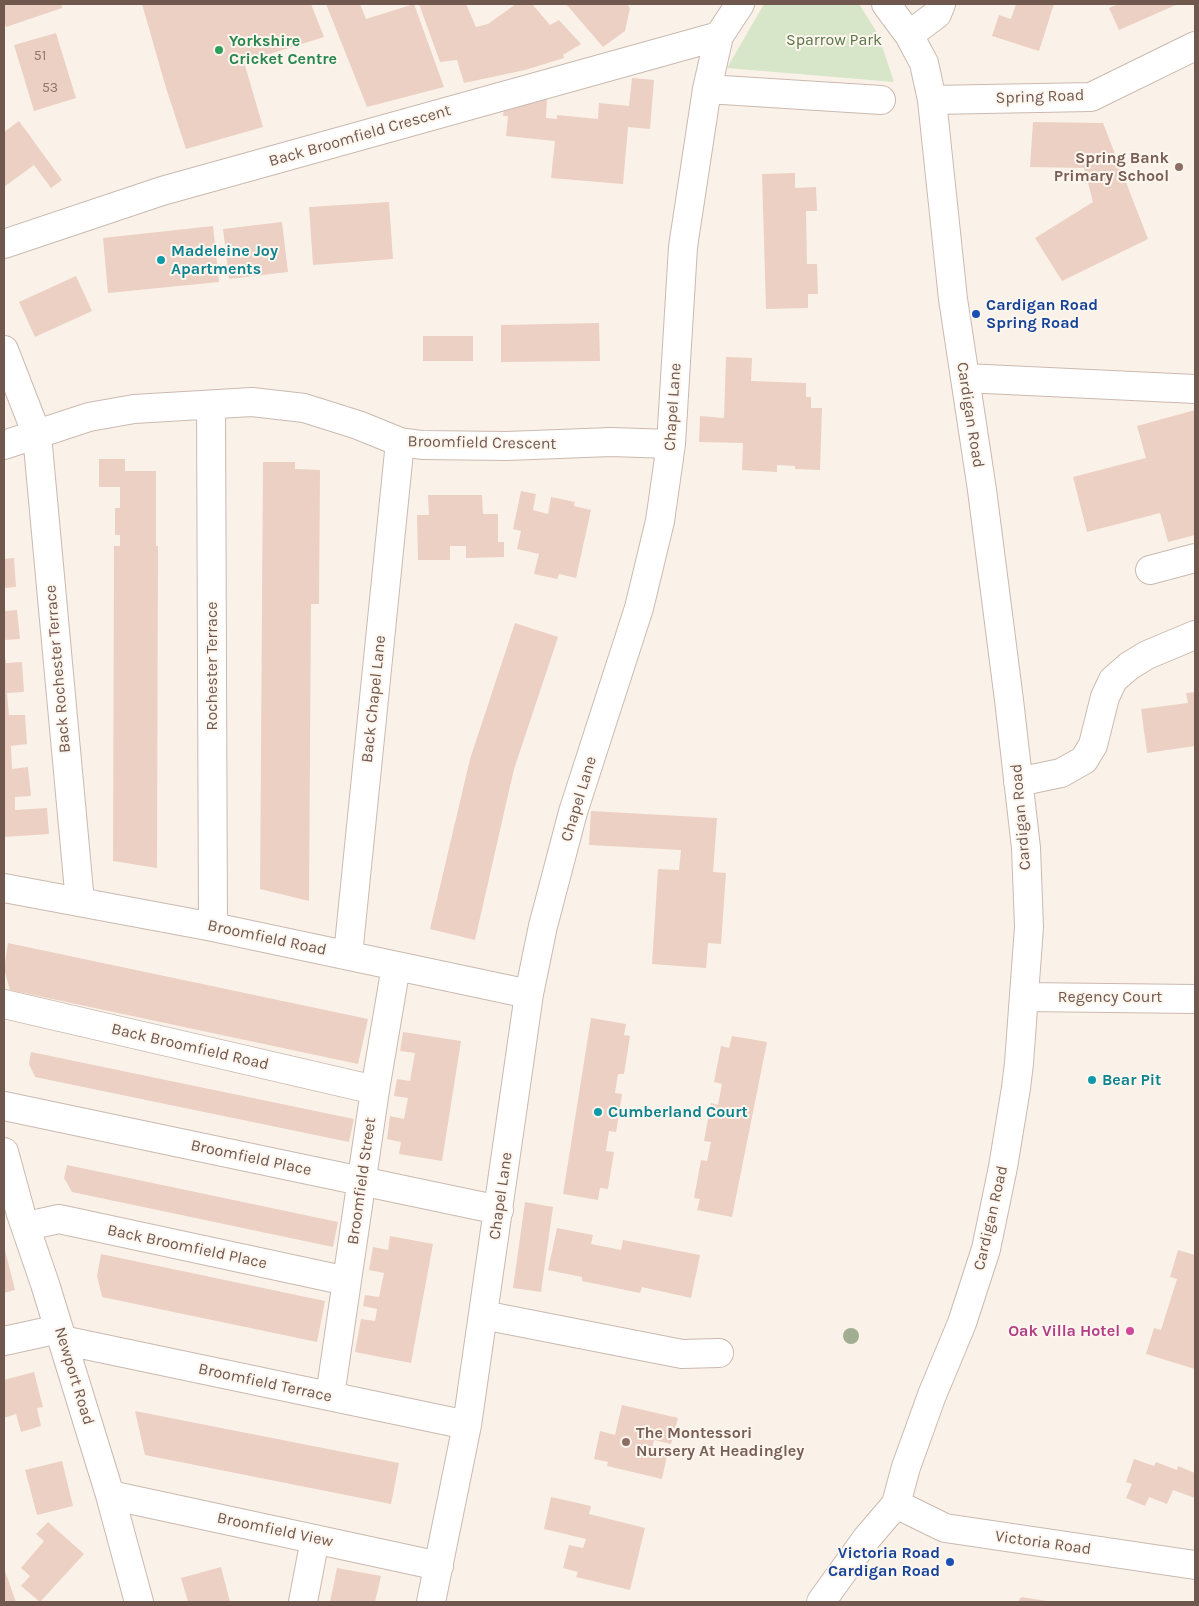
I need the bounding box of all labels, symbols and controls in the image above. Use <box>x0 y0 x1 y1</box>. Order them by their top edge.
park label: Sparrow Park <box>786 30 882 50</box>
place label: Yorkshire Cricket Centre <box>229 31 337 69</box>
marker: Yorkshire Cricket Centre <box>213 44 225 56</box>
house number: 51 <box>34 48 46 64</box>
house number: 53 <box>42 80 58 96</box>
street label: Spring Road <box>995 86 1085 108</box>
street label: Back Broomfield Crescent <box>267 101 453 171</box>
place label: Spring Bank Primary School <box>1054 148 1169 186</box>
marker: Spring Bank Primary School <box>1173 161 1185 173</box>
place label: Madeleine Joy Apartments <box>171 241 278 279</box>
marker: Madeleine Joy Apartments <box>155 254 167 266</box>
place label: Cardigan Road Spring Road <box>986 295 1098 333</box>
marker: Cardigan Road Spring Road <box>970 308 982 320</box>
street label: Cardigan Road <box>952 361 988 469</box>
street label: Chapel Lane <box>660 362 686 452</box>
street label: Broomfield Crescent <box>407 432 557 454</box>
street label: Back Rochester Terrace <box>41 584 75 754</box>
street label: Rochester Terrace <box>202 602 222 730</box>
street label: Back Chapel Lane <box>358 634 390 764</box>
street label: Chapel Lane <box>557 754 601 844</box>
street label: Cardigan Road <box>1007 763 1035 871</box>
street label: Broomfield Road <box>206 916 328 960</box>
street label: Regency Court <box>1058 987 1162 1007</box>
street label: Back Broomfield Road <box>109 1020 271 1074</box>
place label: Bear Pit <box>1102 1070 1161 1090</box>
marker: Bear Pit <box>1086 1074 1098 1086</box>
place label: Cumberland Court <box>608 1102 748 1122</box>
marker: Cumberland Court <box>592 1106 604 1118</box>
street label: Broomfield Street <box>344 1116 380 1246</box>
street label: Broomfield Place <box>189 1136 313 1180</box>
street label: Chapel Lane <box>485 1151 517 1241</box>
street label: Cardigan Road <box>970 1164 1012 1272</box>
street label: Back Broomfield Place <box>105 1221 269 1273</box>
place label: Oak Villa Hotel <box>1008 1321 1120 1341</box>
street label: Newport Road <box>50 1325 98 1427</box>
marker: Oak Villa Hotel <box>1124 1325 1136 1337</box>
street label: Broomfield Terrace <box>196 1359 334 1407</box>
place label: The Montessori Nursery At Headingley <box>636 1423 804 1461</box>
marker: The Montessori Nursery At Headingley <box>620 1436 632 1448</box>
street label: Broomfield View <box>215 1508 335 1552</box>
street label: Victoria Road <box>994 1527 1092 1559</box>
place label: Victoria Road Cardigan Road <box>828 1543 940 1581</box>
marker: Victoria Road Cardigan Road <box>944 1556 956 1568</box>

